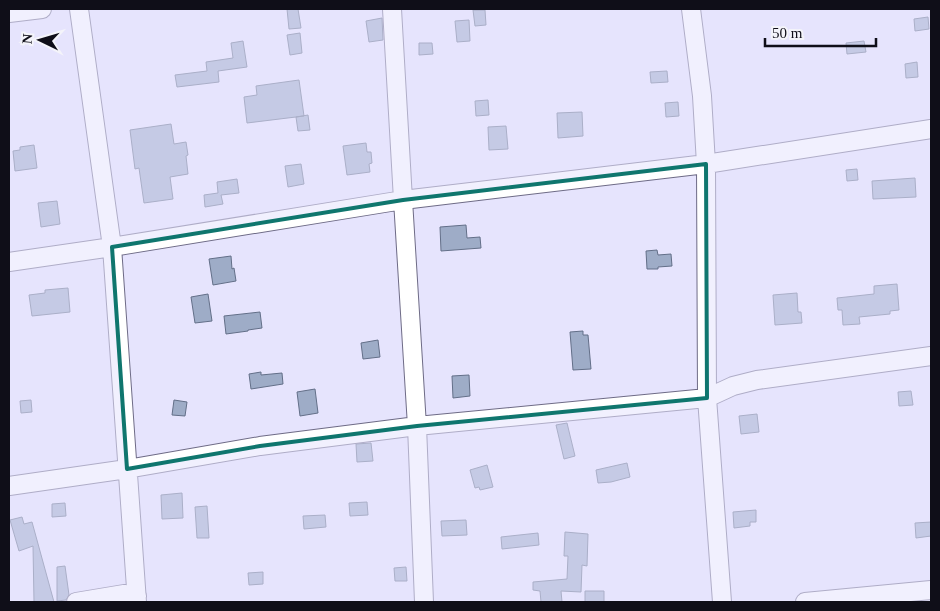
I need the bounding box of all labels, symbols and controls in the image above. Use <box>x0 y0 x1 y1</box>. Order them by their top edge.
north arrow <box>15 15 65 65</box>
scale bar <box>765 15 876 47</box>
text: 50 m <box>772 25 803 41</box>
text: N <box>20 33 35 45</box>

